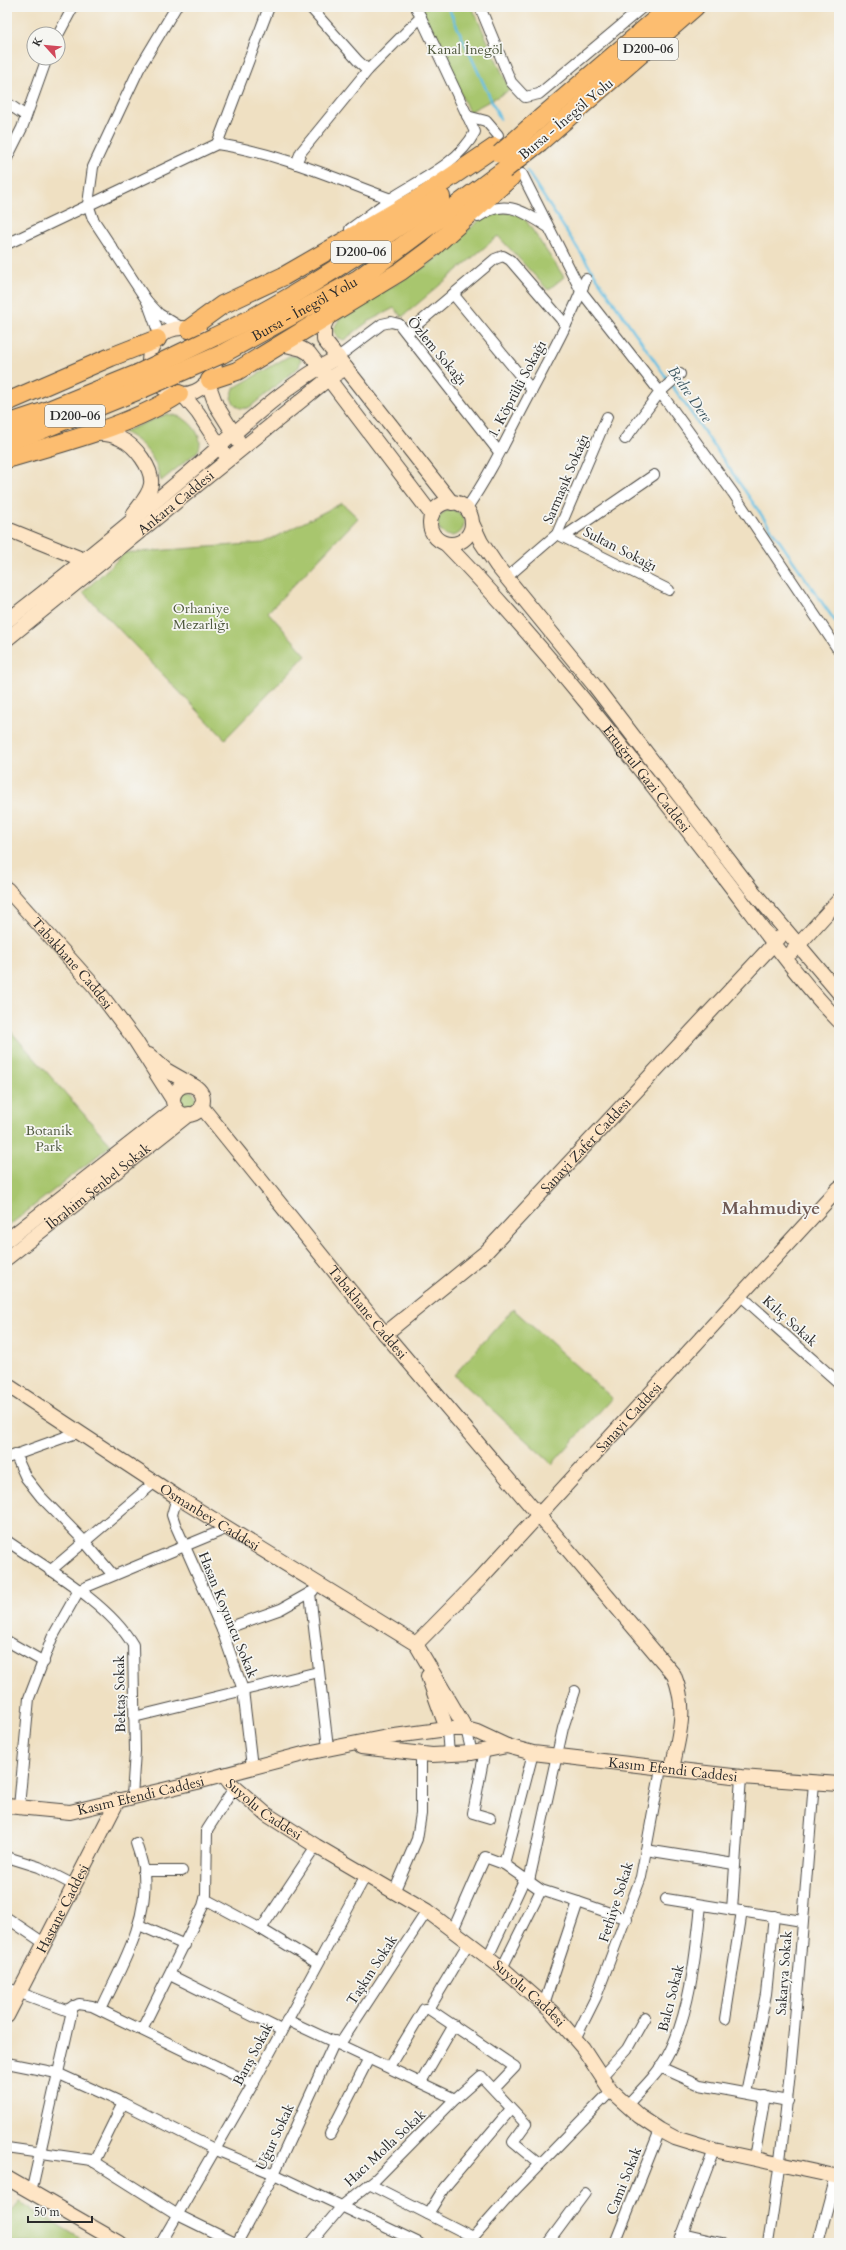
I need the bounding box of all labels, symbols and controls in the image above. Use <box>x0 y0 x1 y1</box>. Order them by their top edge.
north arrow <box>26 26 66 66</box>
text: K <box>29 34 46 49</box>
road number: D200-06 <box>618 38 678 60</box>
park label: Kanal İnegöl <box>427 40 503 59</box>
street label: Bursa - İnegöl Yolu <box>515 74 617 164</box>
road number: D200-06 <box>331 241 391 263</box>
street label: Bursa - İnegöl Yolu <box>248 272 361 345</box>
street label: Özlem Sokağı <box>403 313 471 389</box>
street label: 1. Köprülü Sokağı <box>483 337 551 441</box>
water label: Bedre Dere <box>663 362 717 427</box>
road number: D200-06 <box>45 405 105 427</box>
street label: Sarmaşık Sokağı <box>539 431 593 527</box>
street label: Ankara Caddesi <box>133 466 218 539</box>
street label: Sultan Sokağı <box>580 522 660 576</box>
park label: Orhaniye Mezarlığı <box>173 599 229 634</box>
street label: Ertuğrul Gazi Caddesi <box>599 721 695 836</box>
street label: Tabakhane Caddesi <box>27 913 118 1013</box>
street label: Sanayi Zafer Caddesi <box>536 1093 635 1197</box>
park label: Botanik Park <box>26 1121 73 1156</box>
street label: İbrahim Şenbel Sokak <box>42 1138 155 1233</box>
district label: Mahmudiye <box>722 1196 820 1221</box>
street label: Tabakhane Caddesi <box>324 1261 412 1363</box>
street label: Kılıç Sokak <box>759 1291 822 1351</box>
street label: Sanayi Caddesi <box>592 1378 666 1456</box>
street label: Osmanbey Caddesi <box>156 1479 263 1555</box>
street label: Hasan Koyuncu Sokak <box>194 1549 262 1681</box>
street label: Bektaş Sokak <box>110 1654 130 1733</box>
street label: Kasım Efendi Caddesi <box>607 1752 739 1786</box>
street label: Kasım Efendi Caddesi <box>75 1771 206 1819</box>
street label: Suyolu Caddesi <box>222 1774 306 1844</box>
street label: Fethiye Sokak <box>594 1859 638 1945</box>
street label: Hastane Caddesi <box>32 1861 93 1956</box>
street label: Sakarya Sokak <box>772 1930 796 2016</box>
street label: Taşkın Sokak <box>342 1931 402 2009</box>
street label: Suyolu Caddesi <box>490 1955 570 2031</box>
street label: Balcı Sokak <box>653 1962 689 2034</box>
street label: Barış Sokak <box>228 2019 278 2089</box>
street label: Uğur Sokak <box>251 2100 299 2173</box>
street label: Hacı Molla Sokak <box>340 2105 430 2191</box>
street label: Cami Sokak <box>602 2144 646 2218</box>
scale bar <box>28 2198 92 2224</box>
text: 50 m <box>34 2204 61 2220</box>

